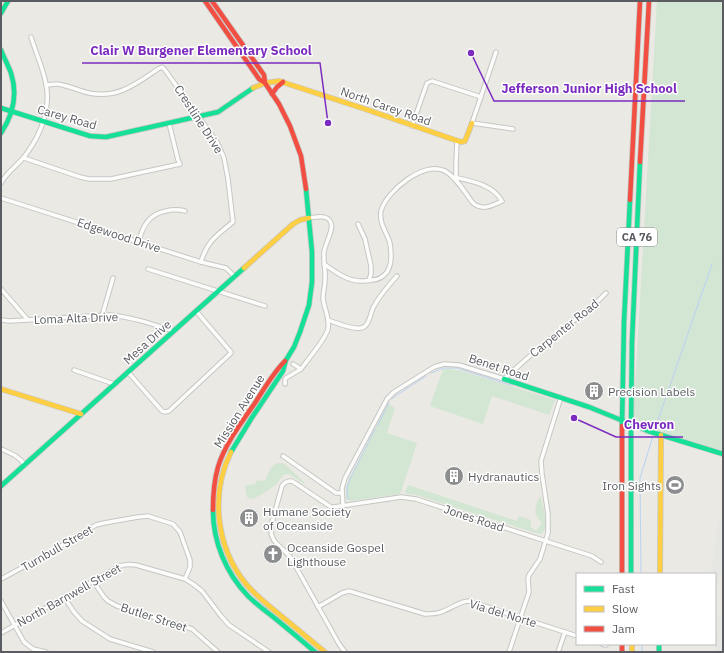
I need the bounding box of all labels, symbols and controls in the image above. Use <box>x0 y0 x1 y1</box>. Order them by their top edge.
callout: Clair W Burgener Elementary School <box>82 38 320 63</box>
text: Clair W Burgener Elementary School <box>90 42 312 59</box>
callout: Jefferson Junior High School <box>494 76 685 101</box>
text: Jefferson Junior High School <box>501 80 677 97</box>
street label: Crestline Drive <box>171 82 227 156</box>
street label: North Carey Road <box>339 83 433 129</box>
street label: Carey Road <box>36 101 98 133</box>
street label: Edgewood Drive <box>75 214 163 256</box>
road number: CA 76 <box>617 228 657 246</box>
street label: Carpenter Road <box>527 296 601 360</box>
street label: Loma Alta Drive <box>33 309 119 327</box>
street label: Mesa Drive <box>120 316 174 367</box>
street label: Benet Road <box>467 350 531 384</box>
street label: Mission Avenue <box>210 371 268 451</box>
building icon: Precision Labels <box>583 380 605 402</box>
place label: Precision Labels <box>608 384 696 399</box>
callout: Chevron <box>616 412 683 437</box>
text: Chevron <box>624 416 674 433</box>
building icon: Hydranautics <box>443 465 465 487</box>
place label: Hydranautics <box>468 469 539 484</box>
sports icon: Iron Sights <box>664 474 686 496</box>
place label: Iron Sights <box>602 478 661 493</box>
street label: Jones Road <box>442 501 506 535</box>
place label: Humane Society of Oceanside <box>263 504 351 533</box>
building icon: Humane Society of Oceanside <box>238 507 260 529</box>
street label: Turnbull Street <box>18 521 96 575</box>
place label: Oceanside Gospel Lighthouse <box>287 540 384 569</box>
church icon: Oceanside Gospel Lighthouse <box>262 543 284 565</box>
street label: North Barnwell Street <box>14 560 124 630</box>
legend <box>576 573 716 645</box>
text: Fast <box>612 581 635 596</box>
street label: Via del Norte <box>468 596 539 630</box>
street label: Butler Street <box>119 599 189 635</box>
text: Slow <box>612 601 638 616</box>
text: Jam <box>612 621 635 636</box>

